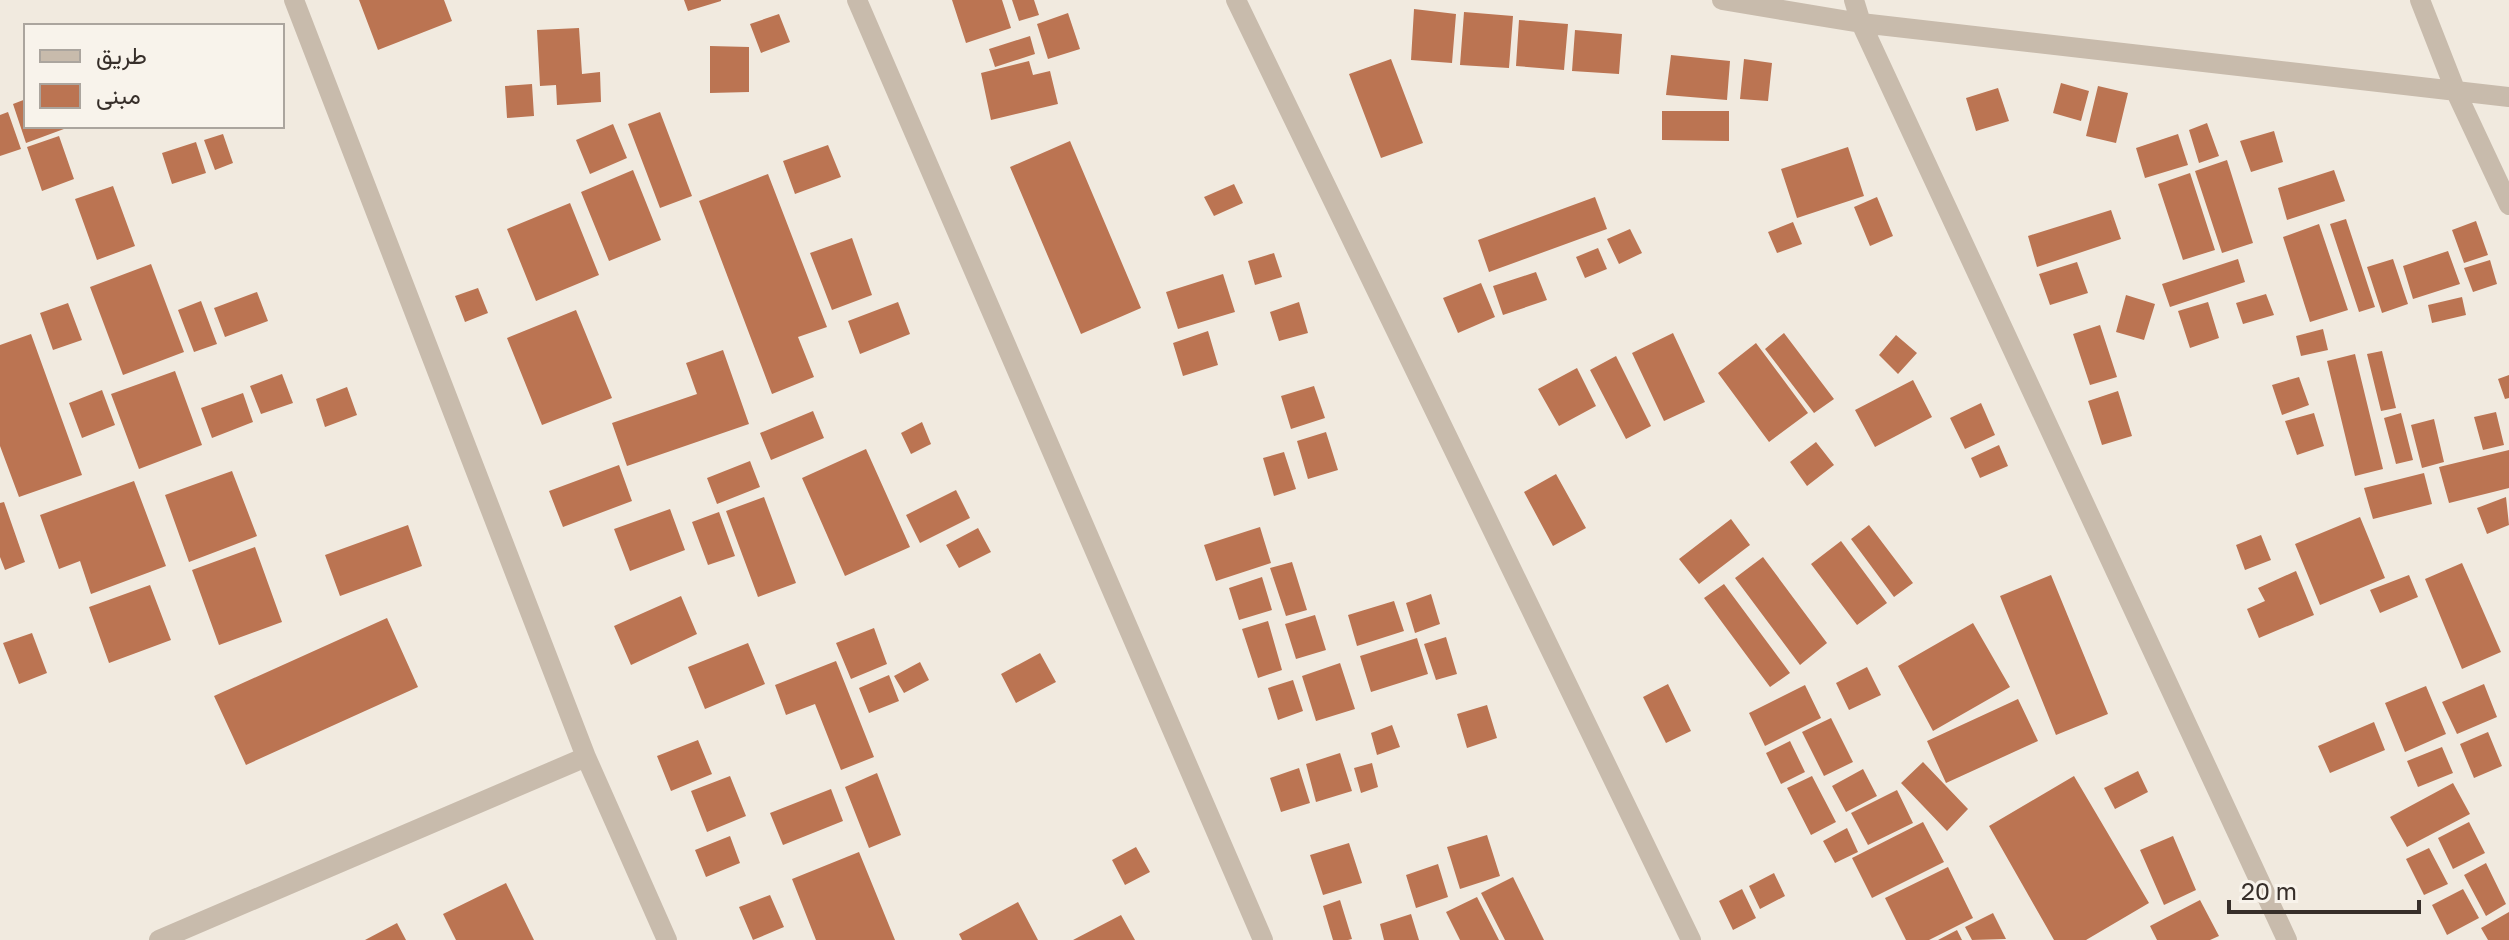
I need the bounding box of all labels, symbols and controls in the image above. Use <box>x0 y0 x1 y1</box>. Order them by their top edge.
legend <box>24 24 284 128</box>
text: طريق <box>96 40 147 71</box>
text: مبنى <box>96 80 141 110</box>
scale bar <box>2229 864 2419 914</box>
text: 20 m <box>2241 876 2297 905</box>

